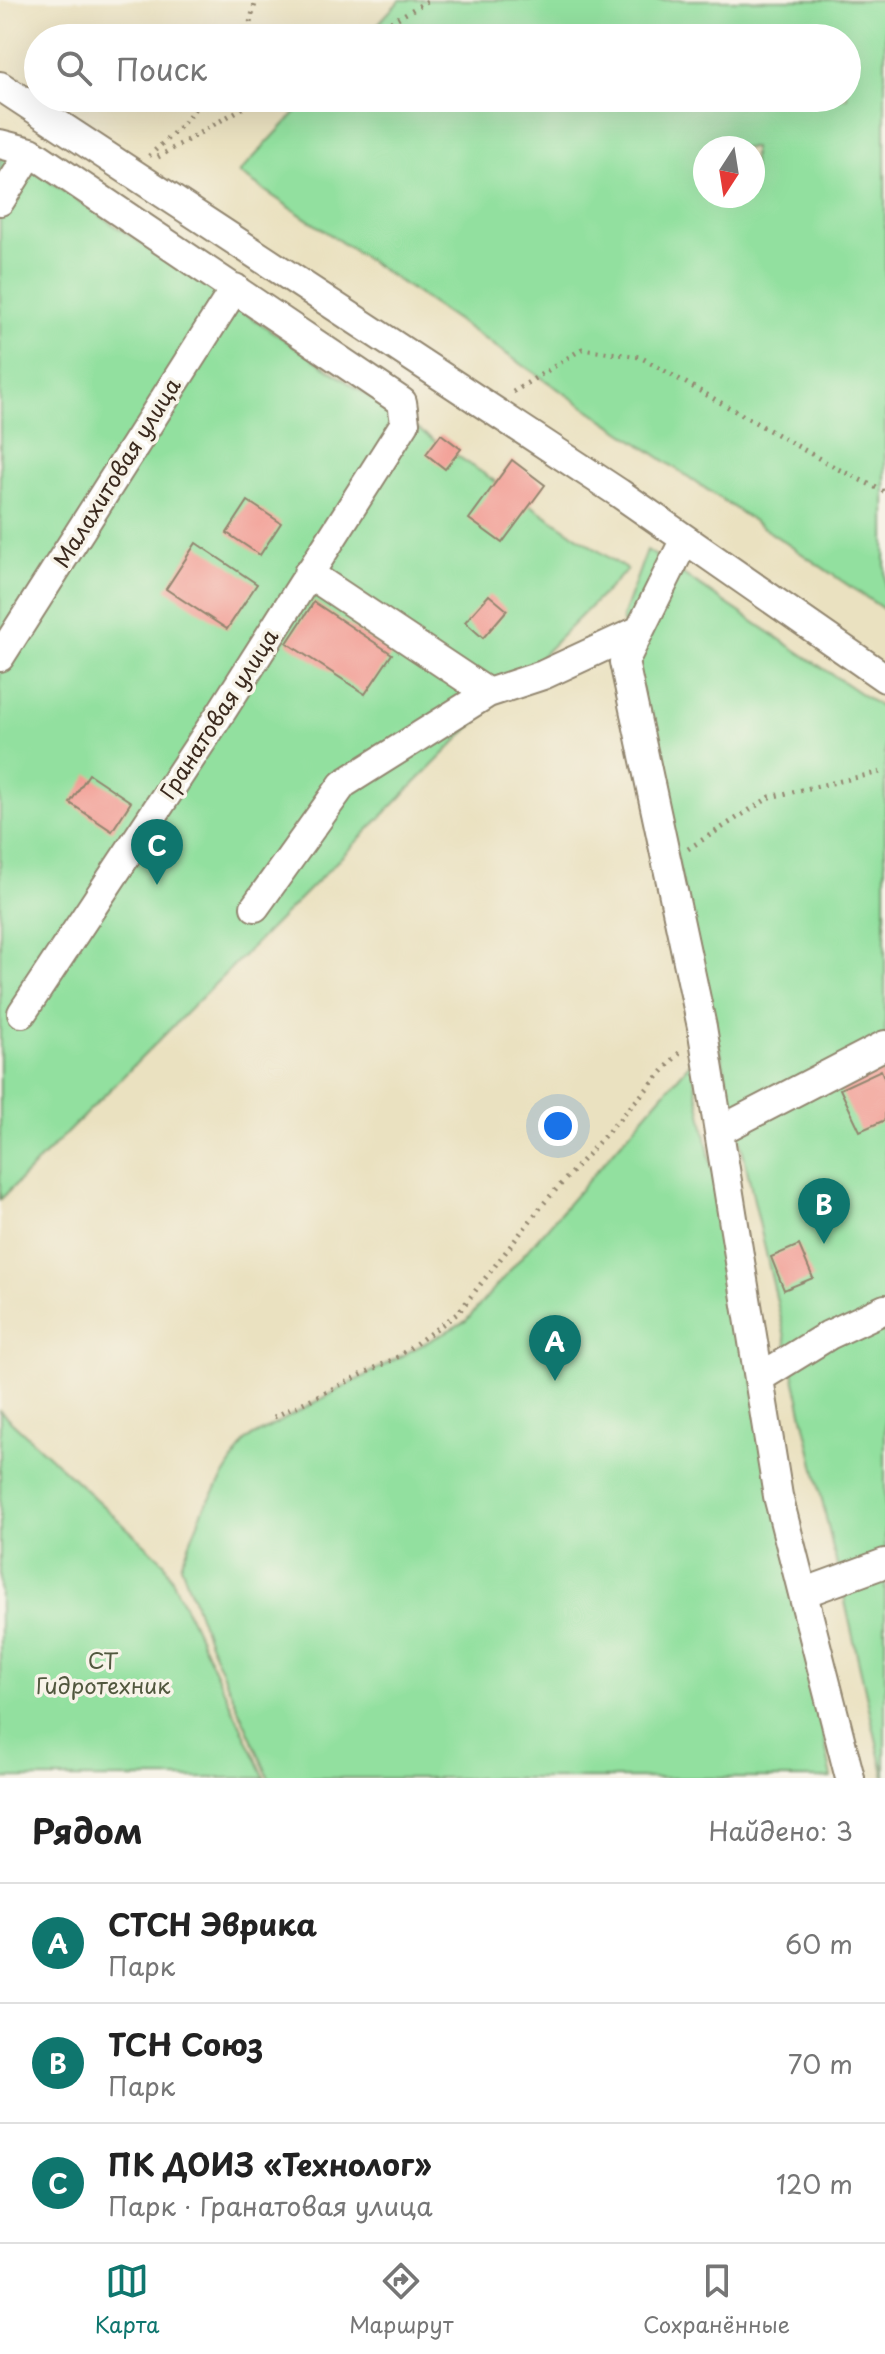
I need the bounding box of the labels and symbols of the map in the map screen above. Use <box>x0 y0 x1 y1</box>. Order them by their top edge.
north arrow <box>693 136 765 208</box>
street label: Малахитовая улица <box>44 371 188 574</box>
street label: Гранатовая улица <box>150 621 285 805</box>
pin: C <box>131 819 183 885</box>
your location <box>538 1106 578 1146</box>
pin: B <box>798 1178 850 1244</box>
pin: A <box>529 1315 581 1381</box>
park label: СТ Гидротехник <box>36 1643 171 1701</box>

